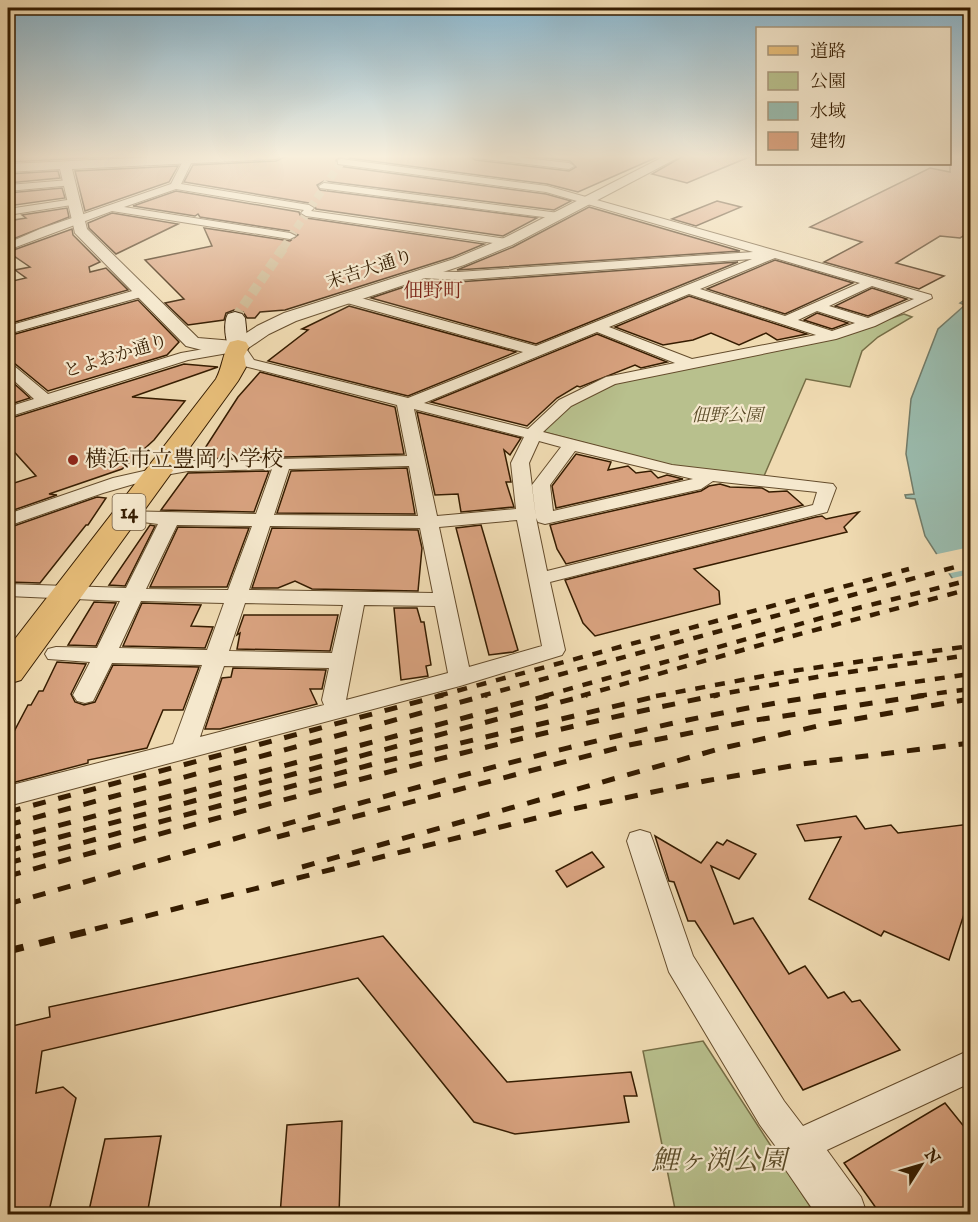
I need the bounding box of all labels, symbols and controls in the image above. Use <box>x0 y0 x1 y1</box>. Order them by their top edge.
legend <box>756 27 951 165</box>
text: 道路 <box>810 41 846 64</box>
text: 公園 <box>810 71 846 94</box>
text: 水域 <box>810 101 846 124</box>
text: 建物 <box>810 131 846 154</box>
street label: 末吉大通り <box>324 245 416 295</box>
district label: 佃野町 <box>403 279 463 304</box>
street label: とよおか通り <box>61 330 171 384</box>
park label: 佃野公園 <box>691 405 766 428</box>
place label: 横浜市立豊岡小学校 <box>85 446 283 474</box>
marker: 横浜市立豊岡小学校 <box>66 453 80 467</box>
road number: 14 <box>112 494 146 530</box>
north arrow <box>891 1135 951 1195</box>
park label: 鯉ヶ渕公園 <box>652 1145 790 1179</box>
text: N <box>919 1145 944 1169</box>

